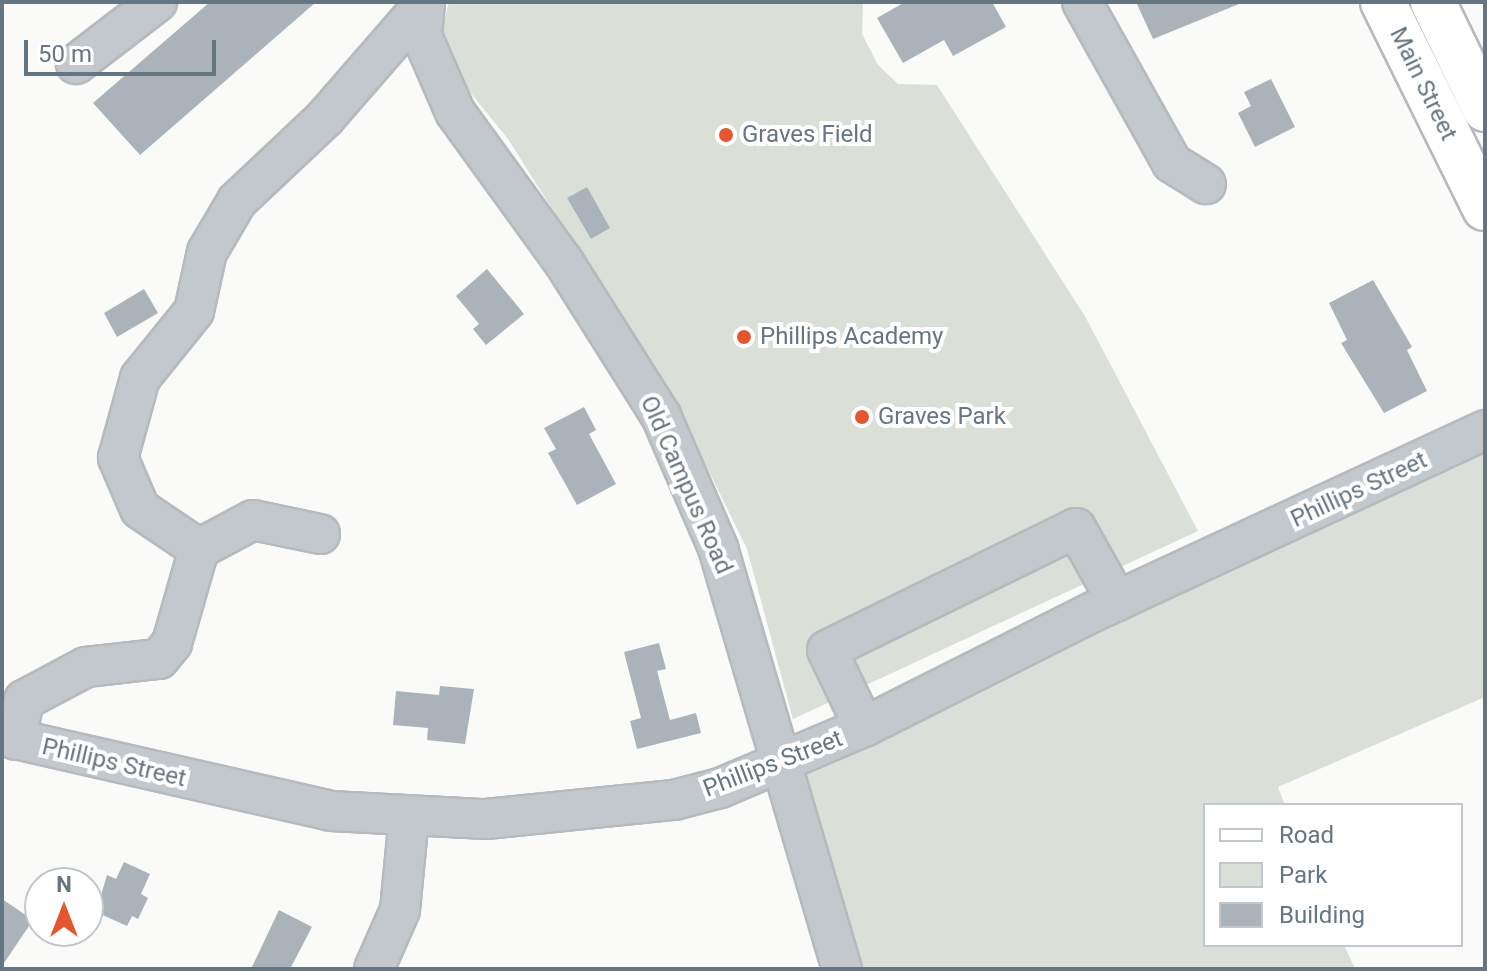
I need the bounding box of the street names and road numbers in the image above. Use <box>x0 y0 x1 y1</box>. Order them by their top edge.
street label: Main Street <box>1383 23 1463 145</box>
street label: Old Campus Road <box>634 392 738 578</box>
street label: Phillips Street <box>1286 446 1432 534</box>
street label: Phillips Street <box>699 724 847 804</box>
street label: Phillips Street <box>39 732 189 794</box>

